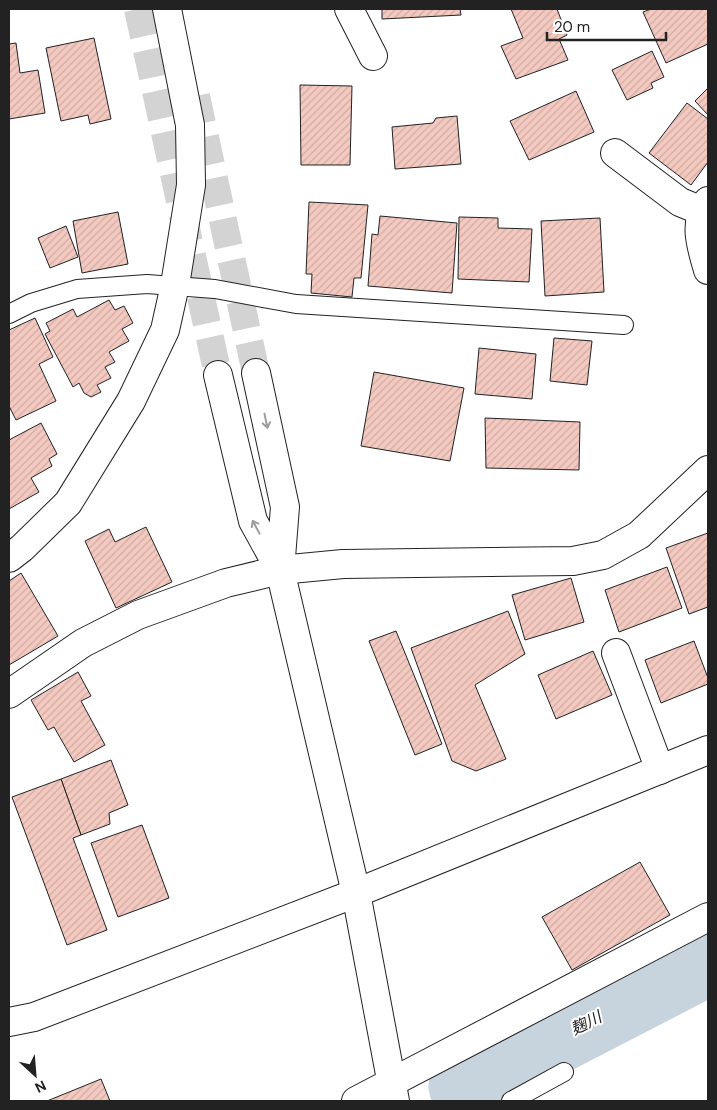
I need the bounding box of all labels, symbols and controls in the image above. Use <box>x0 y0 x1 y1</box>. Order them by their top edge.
scale bar <box>547 10 666 42</box>
text: 20 m <box>554 17 590 37</box>
one-way arrow <box>262 412 271 428</box>
one-way arrow <box>251 520 260 535</box>
water label: 麹川 <box>567 1005 607 1040</box>
north arrow <box>10 1050 60 1100</box>
text: N <box>32 1076 49 1097</box>

